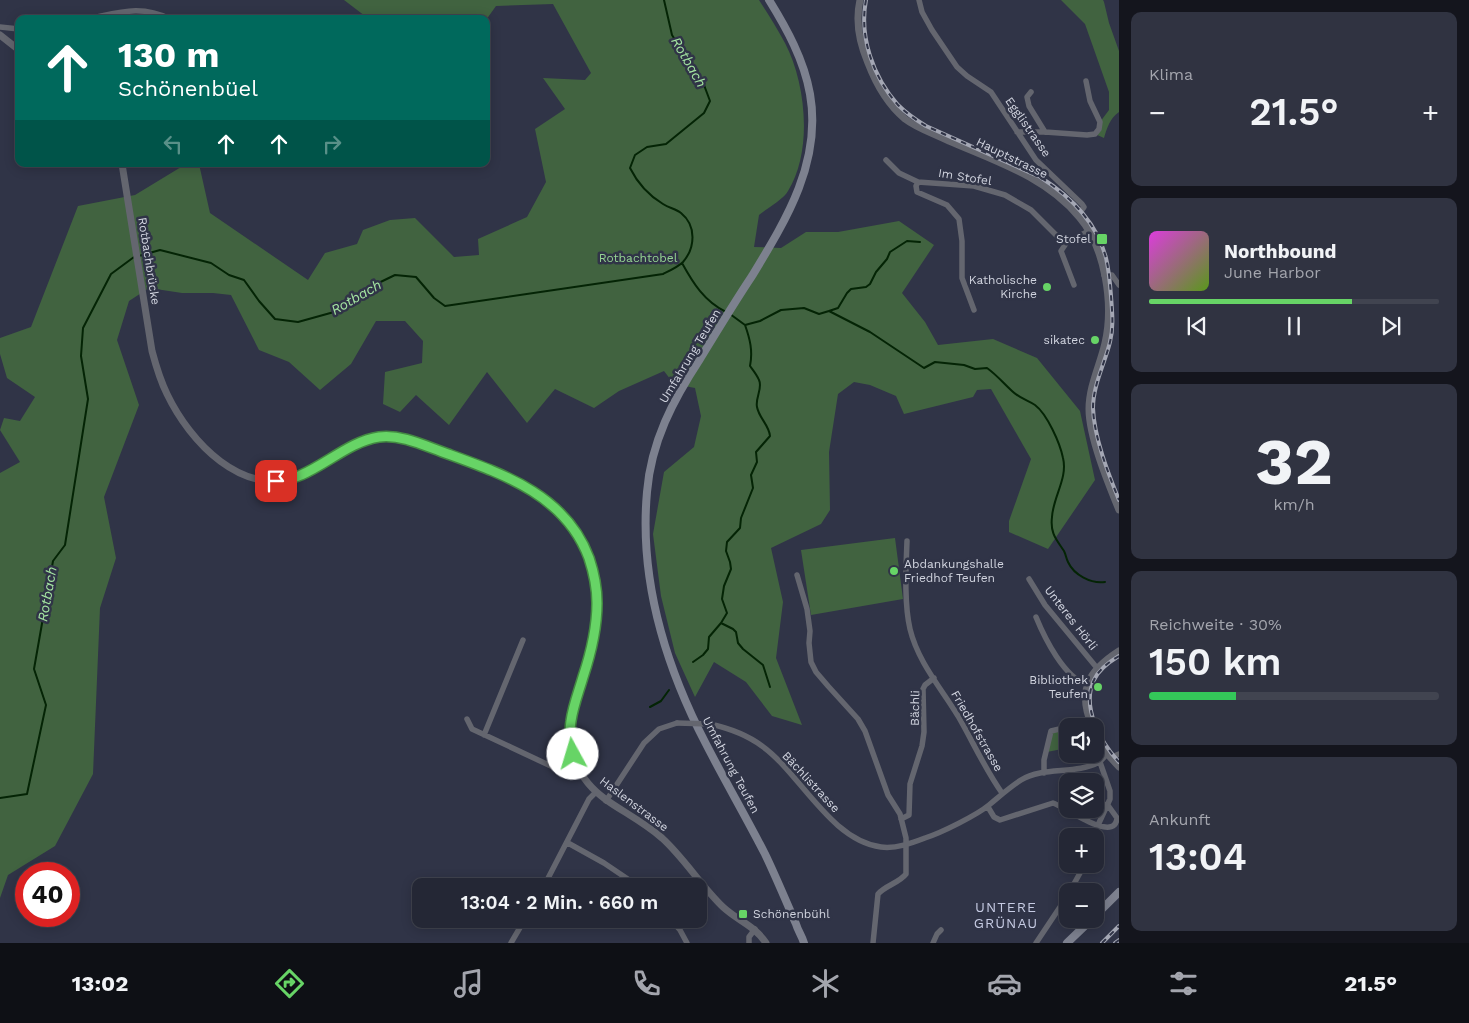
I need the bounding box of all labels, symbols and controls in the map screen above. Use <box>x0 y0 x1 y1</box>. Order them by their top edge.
text: 130 m <box>118 34 219 76</box>
water label: Rotbach <box>668 34 710 90</box>
icon: ahead <box>35 35 100 100</box>
text: Klima <box>1149 65 1193 84</box>
text: Schönenbüel <box>118 76 258 101</box>
text: 21.5° <box>1249 90 1339 134</box>
street label: Egglistrasse <box>1002 94 1054 160</box>
text: − <box>1149 96 1166 129</box>
text: + <box>1422 96 1439 129</box>
icon: left <box>159 130 187 158</box>
icon: ahead <box>212 130 240 158</box>
icon: ahead <box>265 130 293 158</box>
icon: right <box>318 130 346 158</box>
street label: Hauptstrasse <box>974 135 1050 181</box>
street label: Im Stofel <box>937 166 993 188</box>
street label: Rotbachbrücke <box>135 216 163 306</box>
place label: Stofel <box>1056 232 1091 246</box>
marker: Stofel <box>1095 232 1109 246</box>
text: Northbound <box>1224 240 1336 263</box>
park label: Rotbachtobel <box>599 251 678 265</box>
text: June Harbor <box>1224 263 1321 282</box>
place label: Katholische Kirche <box>969 273 1037 301</box>
water label: Rotbach <box>328 276 384 318</box>
marker: Katholische Kirche <box>1041 281 1053 293</box>
street label: Umfahrung Teufen <box>656 306 724 406</box>
icon: previous <box>1183 312 1211 340</box>
icon: pause <box>1280 312 1308 340</box>
icon: next <box>1377 312 1405 340</box>
place label: sikatec <box>1044 333 1085 347</box>
marker: sikatec <box>1089 334 1101 346</box>
text: 32 <box>1255 424 1333 500</box>
pin <box>255 460 297 502</box>
icon: arrive <box>262 467 290 495</box>
text: km/h <box>1273 495 1315 514</box>
place label: Abdankungshalle Friedhof Teufen <box>904 557 1004 585</box>
water label: Rotbach <box>34 565 60 623</box>
marker: Abdankungshalle Friedhof Teufen <box>888 565 900 577</box>
street label: Unteres Hörli <box>1042 583 1100 653</box>
text: Reichweite · 30% <box>1149 615 1282 634</box>
text: 150 km <box>1149 640 1282 684</box>
place label: Bibliothek Teufen <box>1029 673 1088 701</box>
marker: Bibliothek Teufen <box>1092 681 1104 693</box>
street label: Friedhofstrasse <box>948 688 1006 774</box>
street label: Bächli <box>908 690 922 726</box>
street label: Umfahrung Teufen <box>700 714 762 816</box>
map controls <box>1059 718 1104 928</box>
button: sound <box>1059 718 1104 763</box>
position arrow <box>546 727 598 779</box>
street label: Bächlistrasse <box>779 749 843 815</box>
button: layers <box>1059 773 1104 818</box>
street label: Haslenstrasse <box>597 774 671 834</box>
text: Ankunft <box>1149 810 1210 829</box>
button: + <box>1059 828 1104 873</box>
text: 13:04 <box>1149 835 1247 879</box>
speed limit sign: 40 <box>15 862 80 927</box>
button: − <box>1059 883 1104 928</box>
text: 13:04 · 2 Min. · 660 m <box>461 891 658 914</box>
district label: UNTERE GRÜNAU <box>974 899 1038 931</box>
place label: Schönenbühl <box>753 907 830 921</box>
marker: Schönenbühl <box>737 908 749 920</box>
icon: directions <box>272 966 307 1001</box>
icon: music <box>451 966 486 1001</box>
icon: phone <box>629 966 664 1001</box>
icon: climate <box>808 966 843 1001</box>
icon: car <box>987 966 1022 1001</box>
icon: filters <box>1166 966 1201 1001</box>
text: 13:02 <box>72 971 128 996</box>
text: 21.5° <box>1344 971 1397 996</box>

